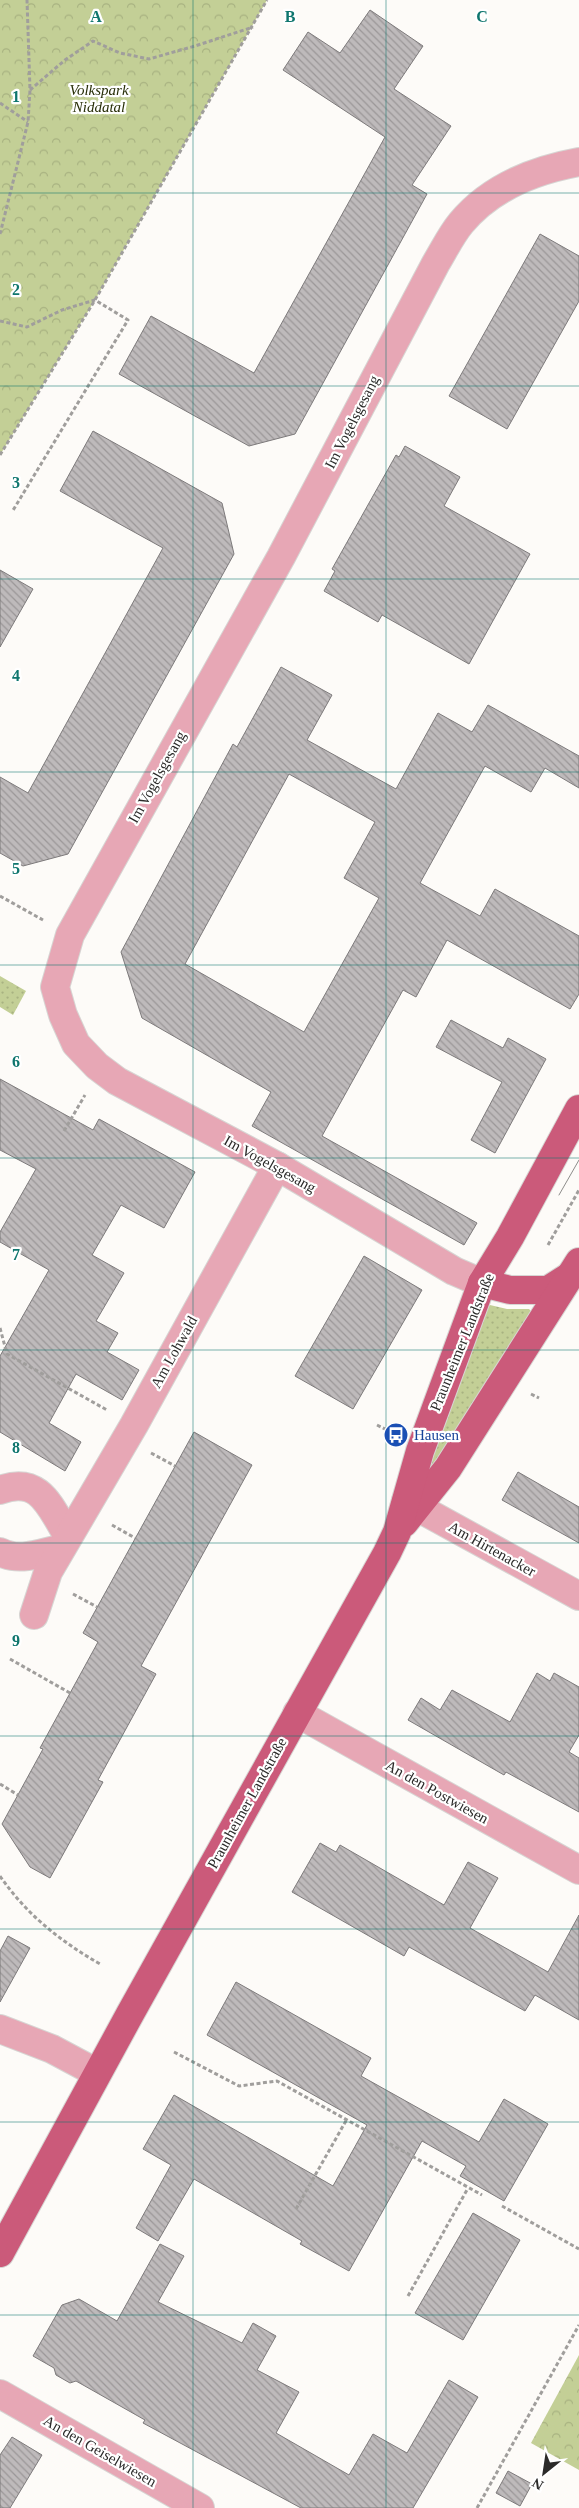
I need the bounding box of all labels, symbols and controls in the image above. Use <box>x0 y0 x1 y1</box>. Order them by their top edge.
text: A <box>90 8 102 25</box>
text: B <box>285 8 296 25</box>
text: C <box>476 8 488 25</box>
park label: Volkspark Niddatal <box>69 82 129 115</box>
text: 1 <box>12 88 20 105</box>
text: 2 <box>12 281 20 298</box>
street label: Im Vogelsgesang <box>322 372 383 471</box>
text: 3 <box>12 474 20 491</box>
text: 4 <box>12 667 20 684</box>
street label: Im Vogelsgesang <box>125 728 189 826</box>
text: 5 <box>12 860 20 877</box>
text: 6 <box>12 1053 20 1070</box>
street label: Im Vogelsgesang <box>221 1132 319 1196</box>
text: 7 <box>12 1246 20 1263</box>
street label: Praunheimer Landstraße <box>427 1271 497 1413</box>
street label: Am Lohwald <box>148 1313 201 1391</box>
bus stop icon: Hausen <box>383 1422 409 1448</box>
place label: Hausen <box>414 1427 459 1443</box>
text: 8 <box>12 1439 20 1456</box>
street label: Am Hirtenacker <box>446 1518 538 1580</box>
text: 9 <box>12 1632 20 1649</box>
street label: Praunheimer Landstraße <box>204 1735 290 1871</box>
street label: An den Postwiesen <box>383 1757 492 1827</box>
street label: An den Geiselwiesen <box>41 2412 160 2490</box>
north arrow <box>519 2448 569 2498</box>
text: N <box>530 2475 546 2493</box>

